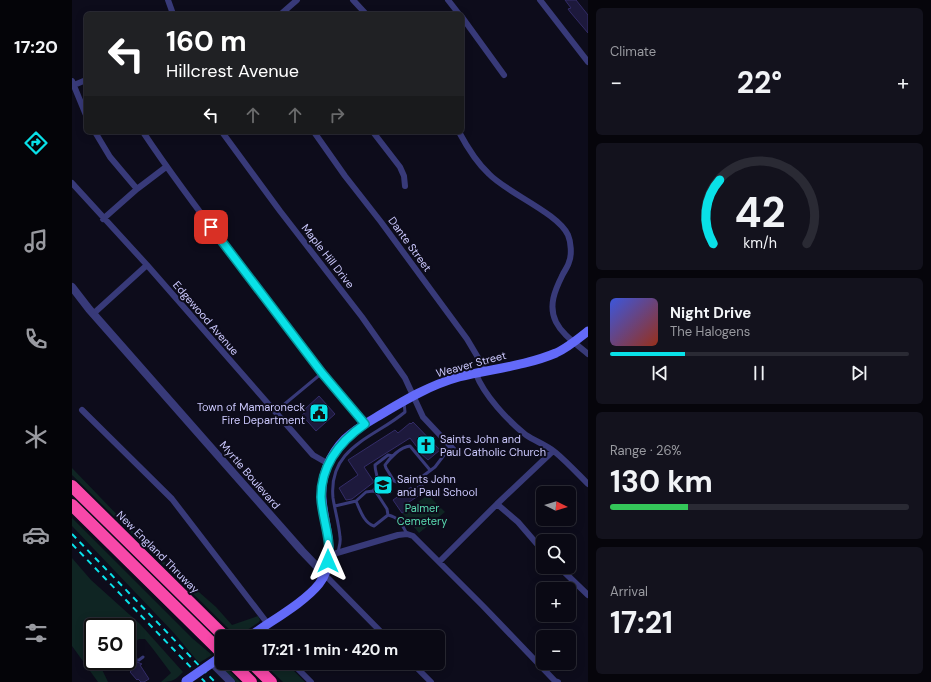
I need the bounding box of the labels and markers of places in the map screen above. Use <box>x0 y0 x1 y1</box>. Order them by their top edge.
pin <box>194 210 228 244</box>
place label: Town of Mamaroneck Fire Department <box>197 400 305 427</box>
public building icon: Town of Mamaroneck Fire Department <box>308 402 330 424</box>
place label: Saints John and Paul Catholic Church <box>440 432 546 459</box>
church icon: Saints John and Paul Catholic Church <box>415 434 437 456</box>
place label: Saints John and Paul School <box>397 472 477 499</box>
school or university icon: Saints John and Paul School <box>372 474 394 496</box>

